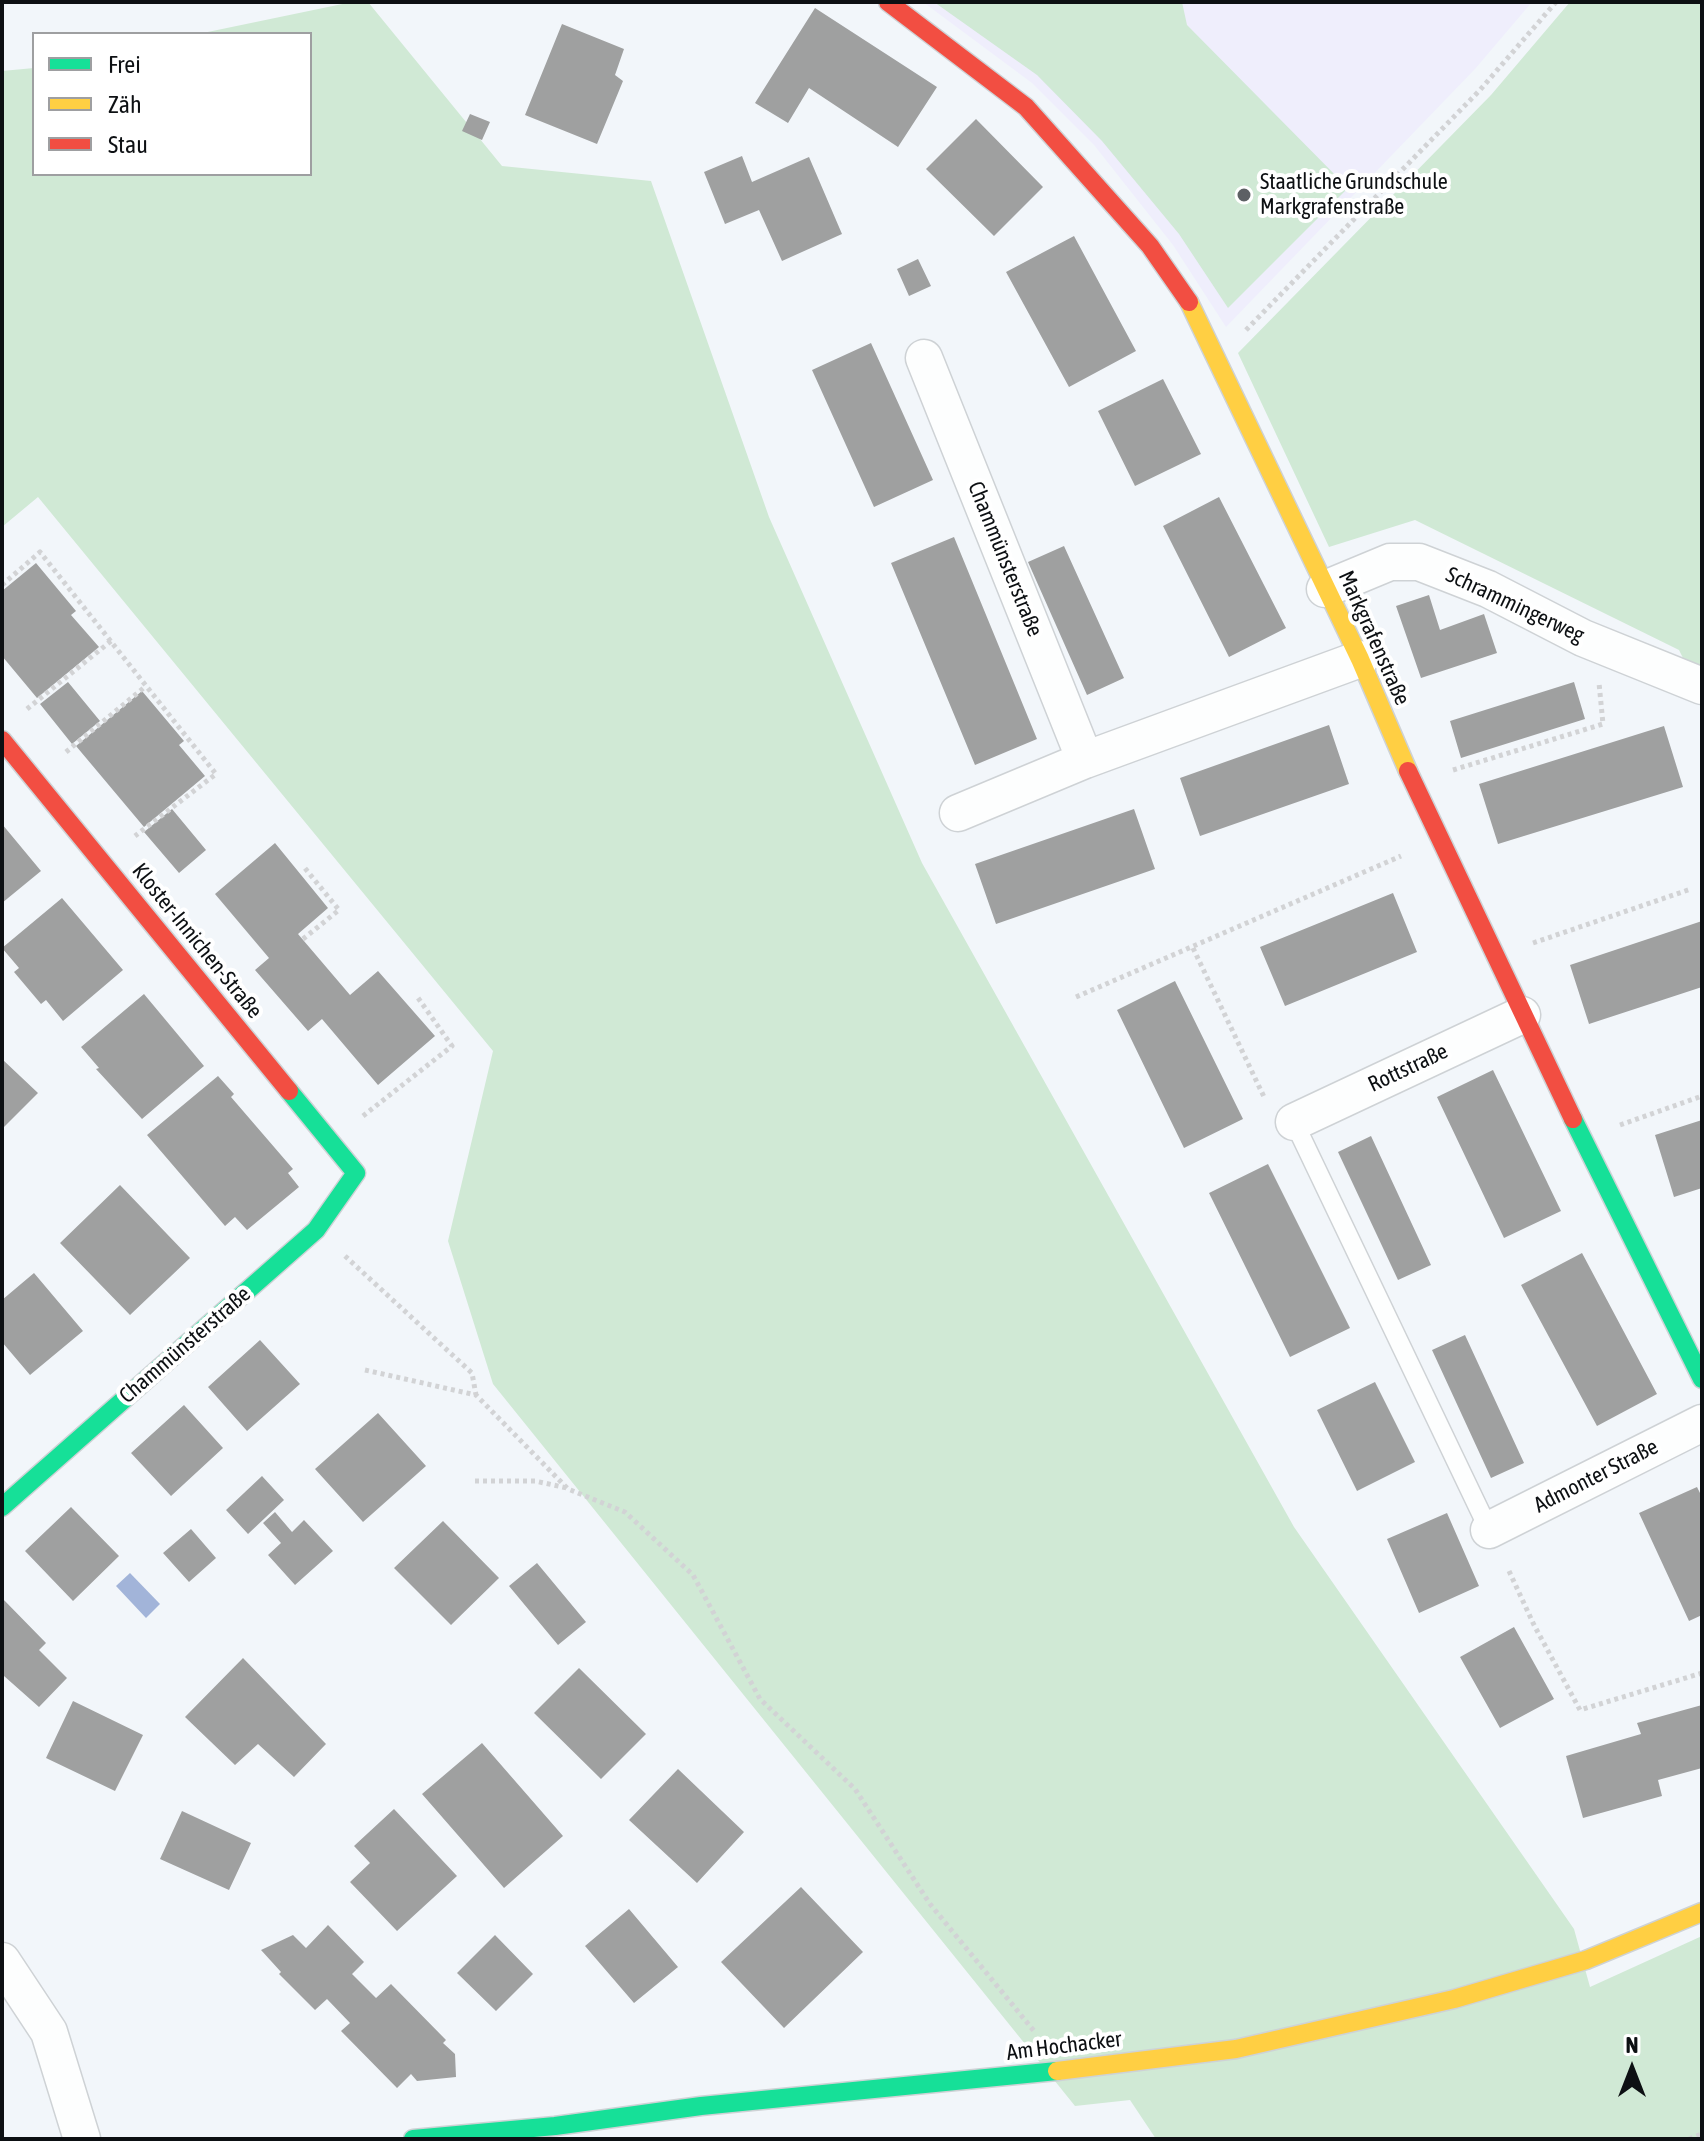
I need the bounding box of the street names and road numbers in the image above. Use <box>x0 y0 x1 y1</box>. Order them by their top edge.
street label: Chammünsterstraße <box>962 478 1048 640</box>
street label: Schrammingerweg <box>1442 561 1588 649</box>
street label: Markgrafenstraße <box>1333 567 1415 709</box>
street label: Kloster-Innichen-Straße <box>126 858 268 1024</box>
street label: Rottstraße <box>1364 1038 1452 1098</box>
street label: Chammünsterstraße <box>114 1281 256 1409</box>
street label: Admonter Straße <box>1529 1433 1663 1519</box>
street label: Am Hochacker <box>1005 2026 1123 2066</box>

